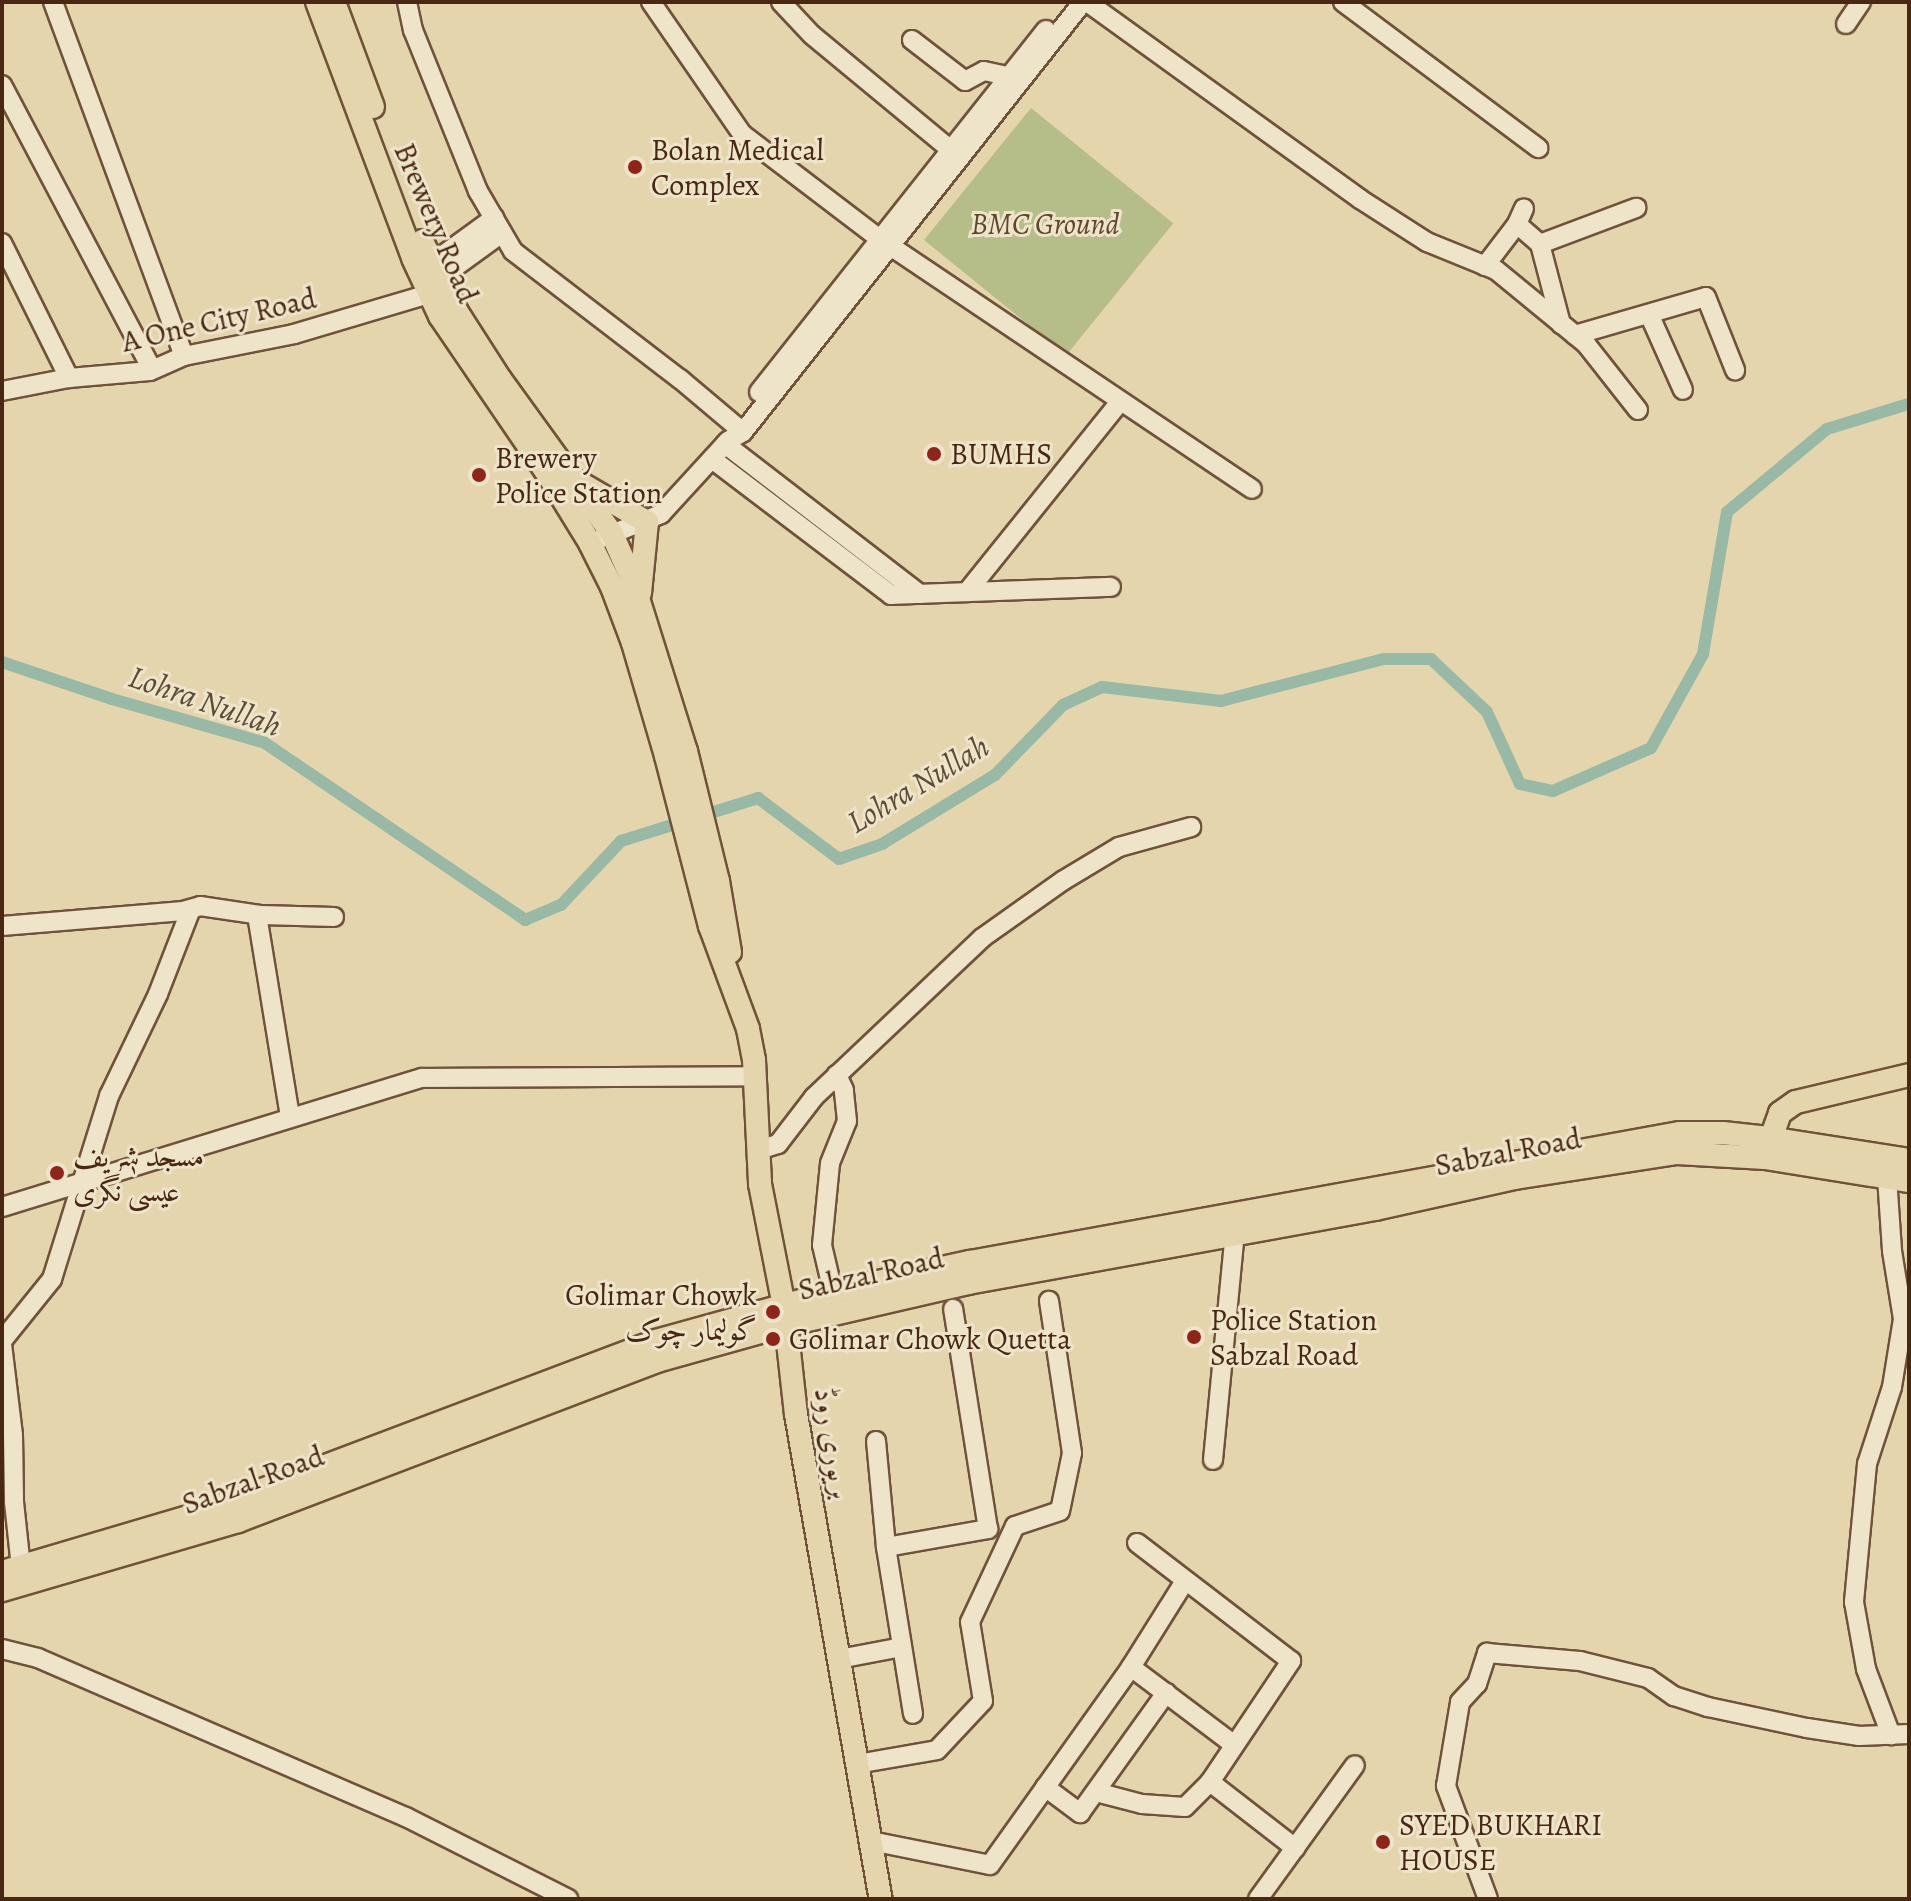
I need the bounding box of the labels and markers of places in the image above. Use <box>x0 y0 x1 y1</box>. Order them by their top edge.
place label: Bolan Medical Complex <box>651 132 824 202</box>
marker: Bolan Medical Complex <box>626 158 644 176</box>
place label: BUMHS <box>950 436 1052 472</box>
place label: Brewery Police Station <box>495 440 662 510</box>
marker: BUMHS <box>925 445 943 463</box>
marker: Brewery Police Station <box>470 466 488 484</box>
place label: مسجد شریف عیسیٰ نگری <box>73 1138 204 1208</box>
marker: مسجد شریف عیسیٰ نگری <box>48 1164 66 1182</box>
place label: Golimar Chowk گولیمار چوک <box>565 1277 757 1348</box>
place label: Police Station Sabzal Road <box>1210 1302 1377 1372</box>
marker: Golimar Chowk گولیمار چوک <box>764 1303 782 1321</box>
place label: Golimar Chowk Quetta <box>789 1321 1071 1357</box>
marker: Police Station Sabzal Road <box>1185 1328 1203 1346</box>
marker: Golimar Chowk Quetta <box>764 1330 782 1348</box>
place label: SYED BUKHARI HOUSE <box>1399 1807 1602 1878</box>
marker: SYED BUKHARI HOUSE <box>1374 1833 1392 1851</box>

